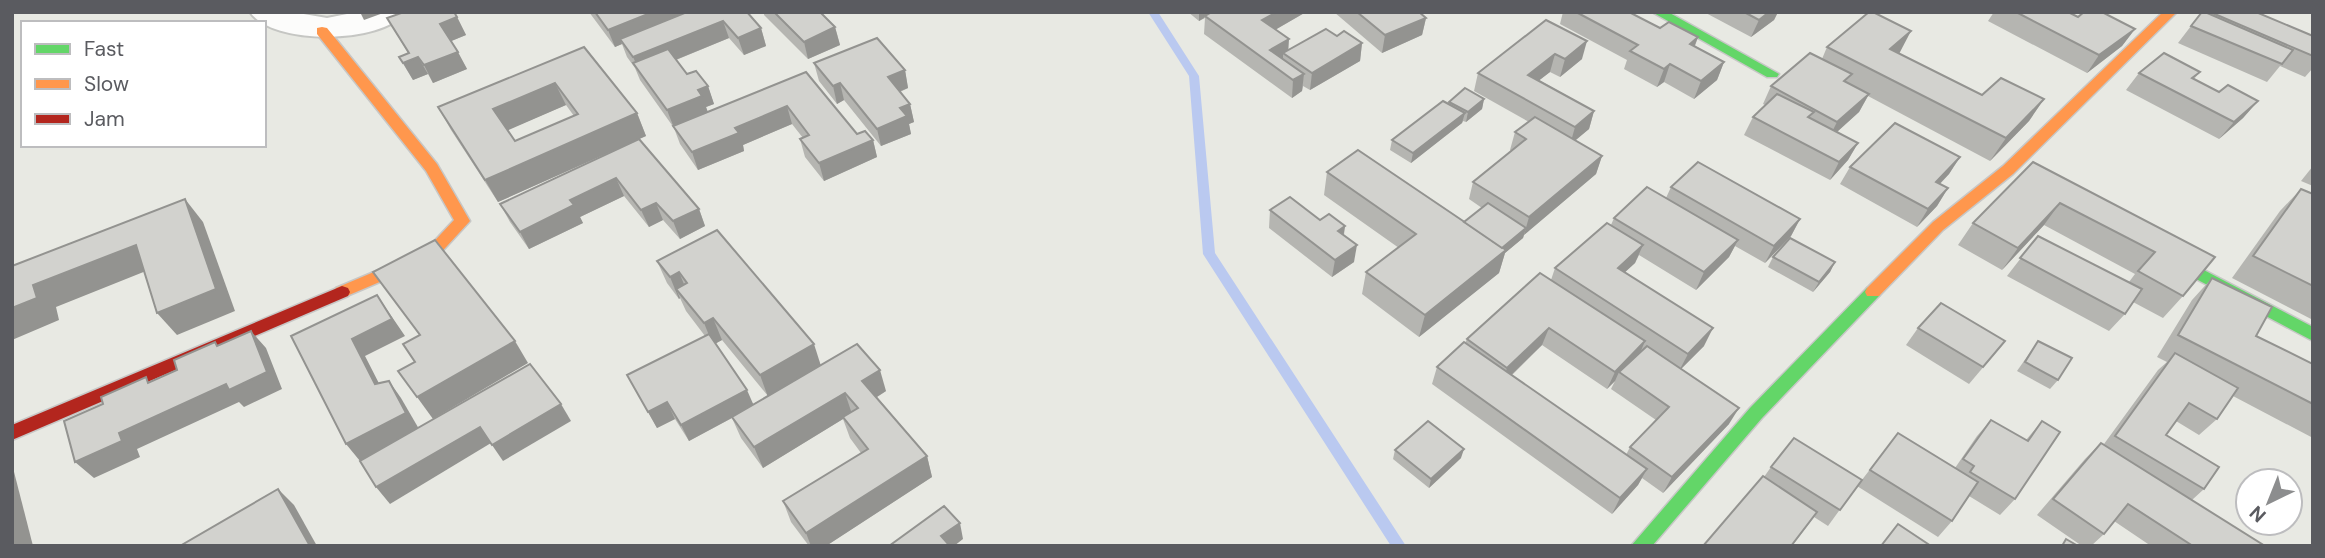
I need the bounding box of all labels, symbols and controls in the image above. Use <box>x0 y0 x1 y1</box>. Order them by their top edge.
legend <box>21 21 266 147</box>
text: Fast <box>84 35 124 63</box>
text: Slow <box>84 70 129 98</box>
text: Jam <box>84 105 125 133</box>
north arrow <box>2234 467 2304 537</box>
text: N <box>2244 500 2271 528</box>

